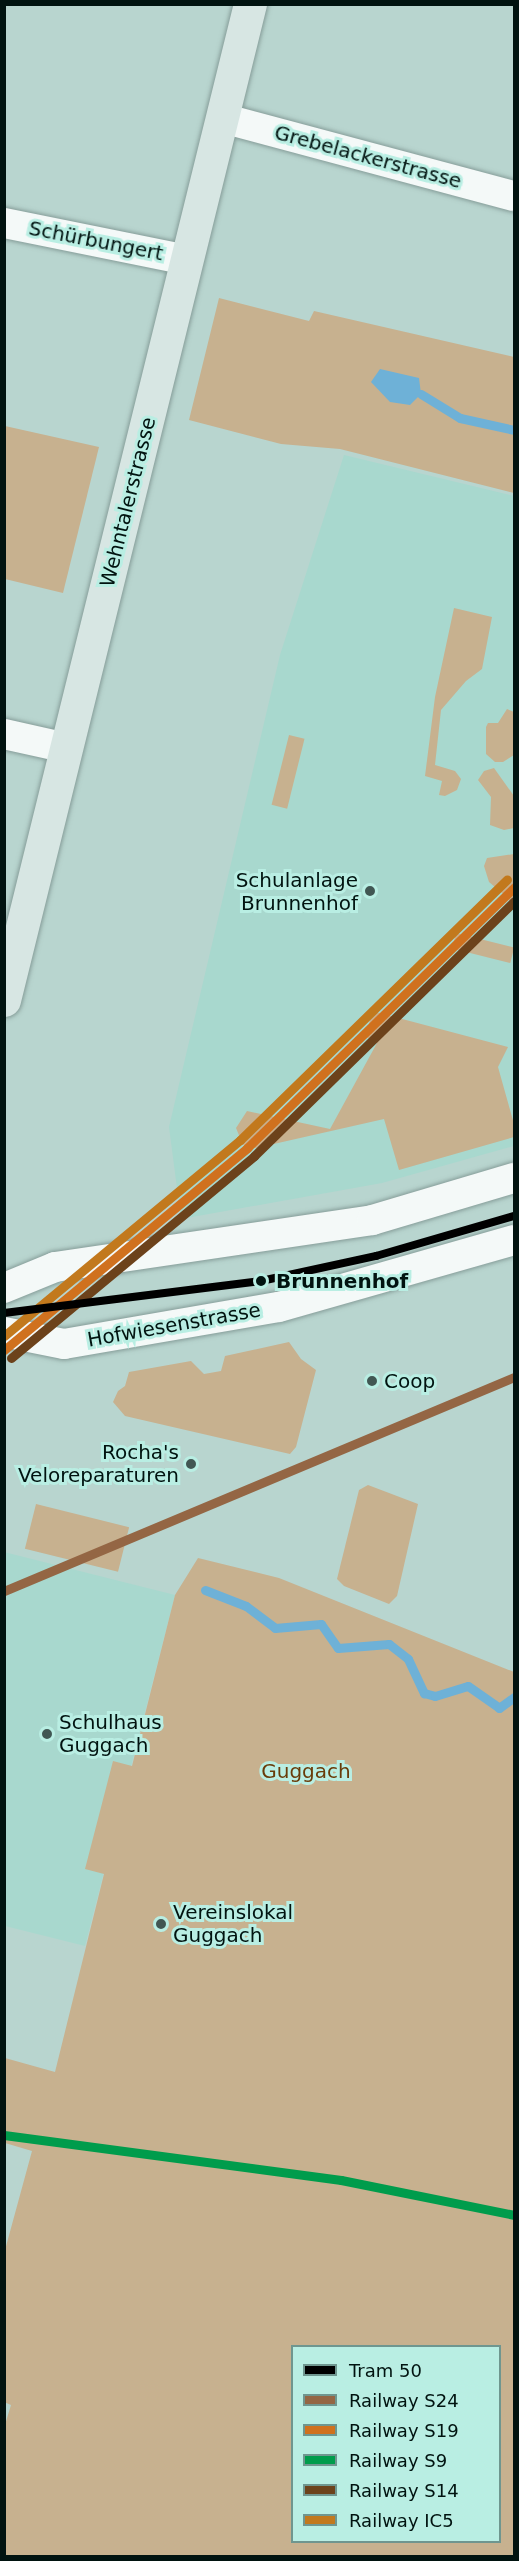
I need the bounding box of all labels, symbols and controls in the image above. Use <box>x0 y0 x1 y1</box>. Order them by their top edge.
street label: Grebelackerstrasse <box>272 120 464 194</box>
street label: Schürbungert <box>27 216 165 266</box>
street label: Wehntalerstrasse <box>95 415 161 589</box>
place label: Schulanlage Brunnenhof <box>236 868 358 915</box>
marker: Schulanlage Brunnenhof <box>363 884 377 898</box>
place label: Brunnenhof <box>276 1269 408 1293</box>
marker: Brunnenhof <box>251 1271 271 1291</box>
street label: Hofwiesenstrasse <box>86 1298 262 1352</box>
place label: Coop <box>384 1369 435 1393</box>
marker: Coop <box>365 1374 379 1388</box>
place label: Rocha's Veloreparaturen <box>18 1440 179 1487</box>
marker: Rocha's Veloreparaturen <box>184 1457 198 1471</box>
place label: Schulhaus Guggach <box>59 1710 162 1757</box>
marker: Schulhaus Guggach <box>40 1727 54 1741</box>
park label: Guggach <box>261 1759 351 1783</box>
place label: Vereinslokal Guggach <box>173 1900 293 1947</box>
marker: Vereinslokal Guggach <box>154 1917 168 1931</box>
legend <box>291 2345 501 2543</box>
text: Tram 50 <box>349 2360 422 2381</box>
text: Railway S24 <box>349 2390 459 2411</box>
text: Railway S19 <box>349 2420 459 2441</box>
text: Railway S9 <box>349 2450 447 2471</box>
text: Railway S14 <box>349 2480 459 2501</box>
text: Railway IC5 <box>349 2510 454 2531</box>

